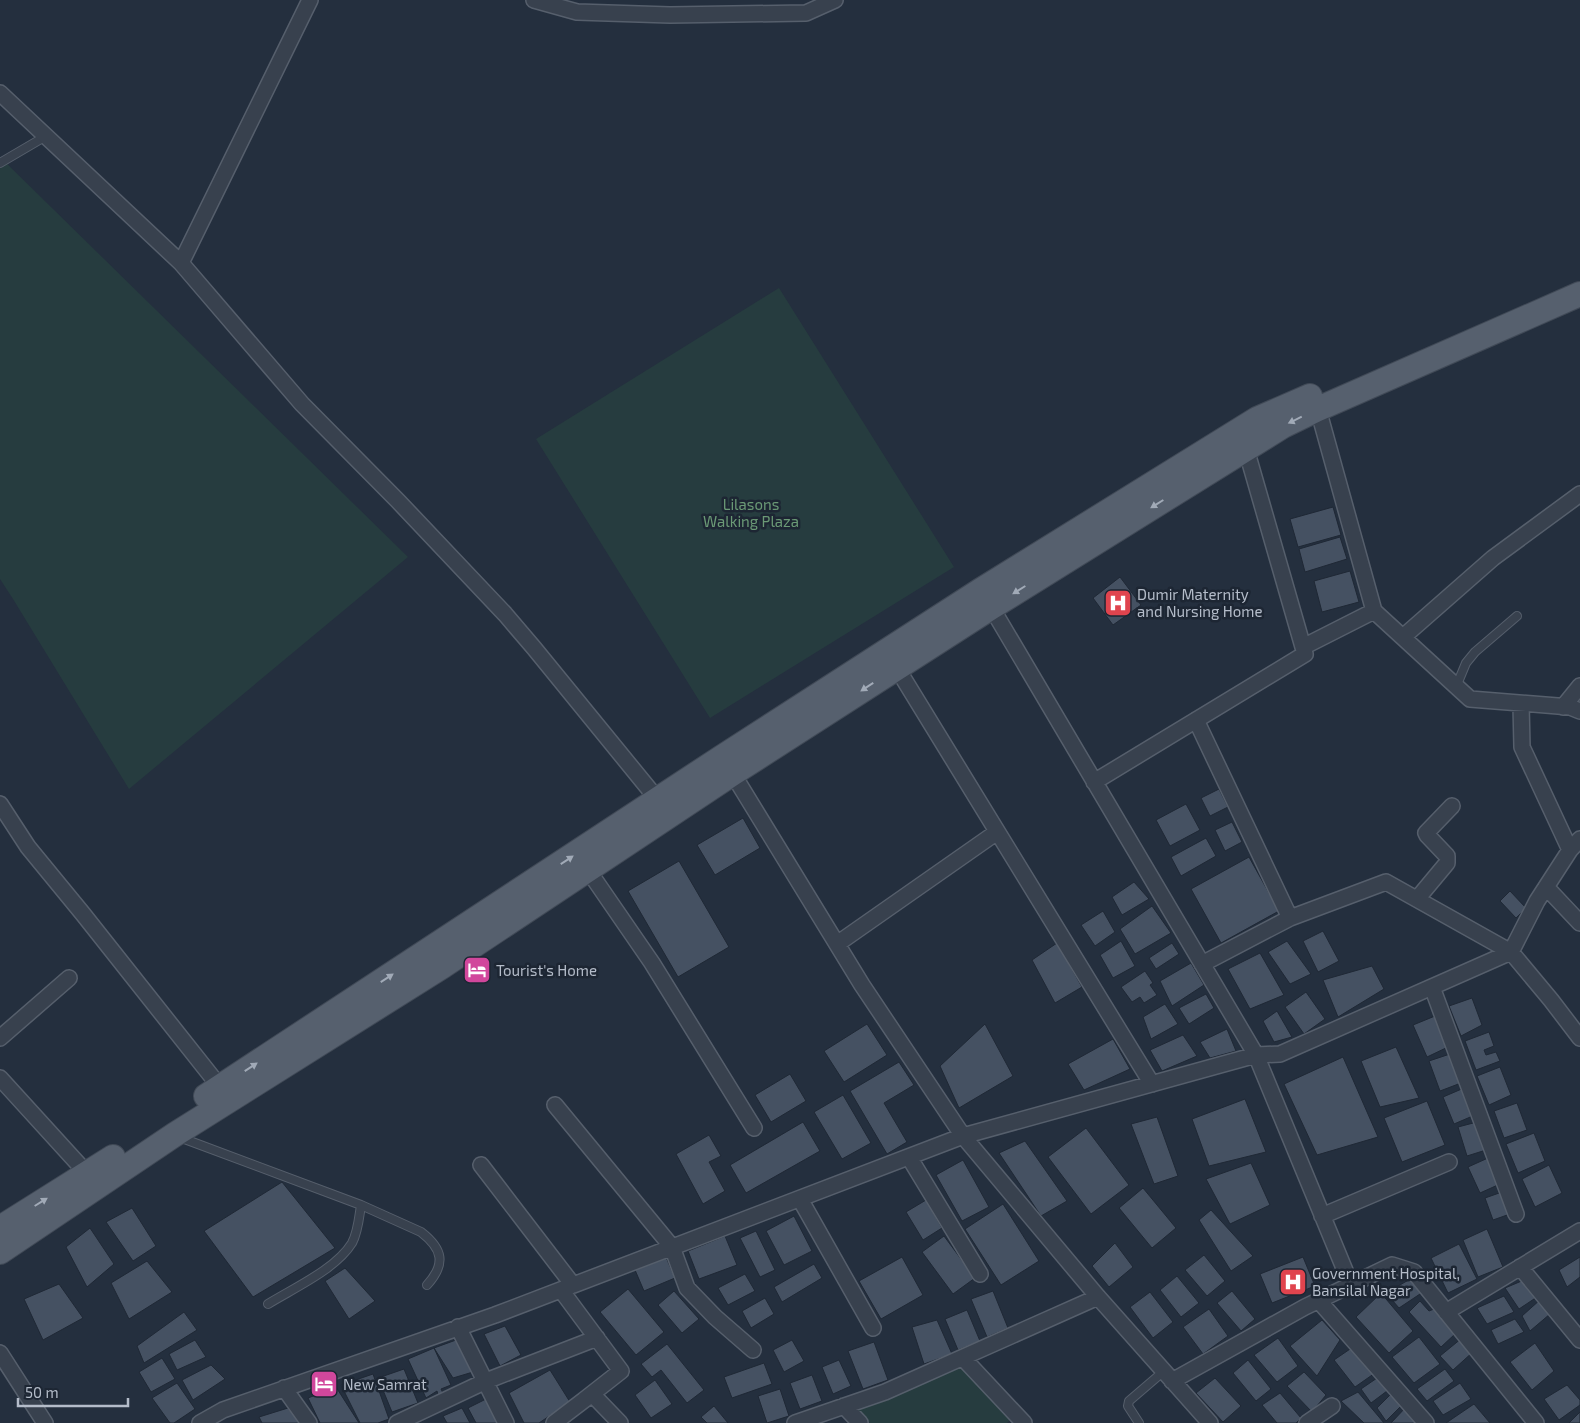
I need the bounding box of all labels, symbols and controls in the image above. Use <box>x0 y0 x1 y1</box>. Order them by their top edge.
one-way arrow <box>1288 416 1303 424</box>
park label: Lilasons Walking Plaza <box>703 495 799 530</box>
one-way arrow <box>1150 500 1163 509</box>
place label: Dumir Maternity and Nursing Home <box>1137 585 1263 620</box>
one-way arrow <box>1012 586 1025 595</box>
hospital icon: Dumir Maternity and Nursing Home <box>1103 588 1133 618</box>
one-way arrow <box>860 683 874 692</box>
one-way arrow <box>560 855 574 864</box>
hotel icon: Tourist's Home <box>462 955 492 985</box>
place label: Tourist's Home <box>496 961 597 979</box>
one-way arrow <box>381 973 394 982</box>
one-way arrow <box>245 1062 258 1071</box>
one-way arrow <box>35 1197 48 1207</box>
place label: Government Hospital, Bansilal Nagar <box>1312 1264 1460 1299</box>
hospital icon: Government Hospital, Bansilal Nagar <box>1278 1267 1308 1297</box>
hotel icon: New Samrat <box>309 1369 339 1399</box>
place label: New Samrat <box>343 1375 427 1393</box>
scale bar <box>18 1376 128 1408</box>
text: 50 m <box>25 1383 59 1401</box>

